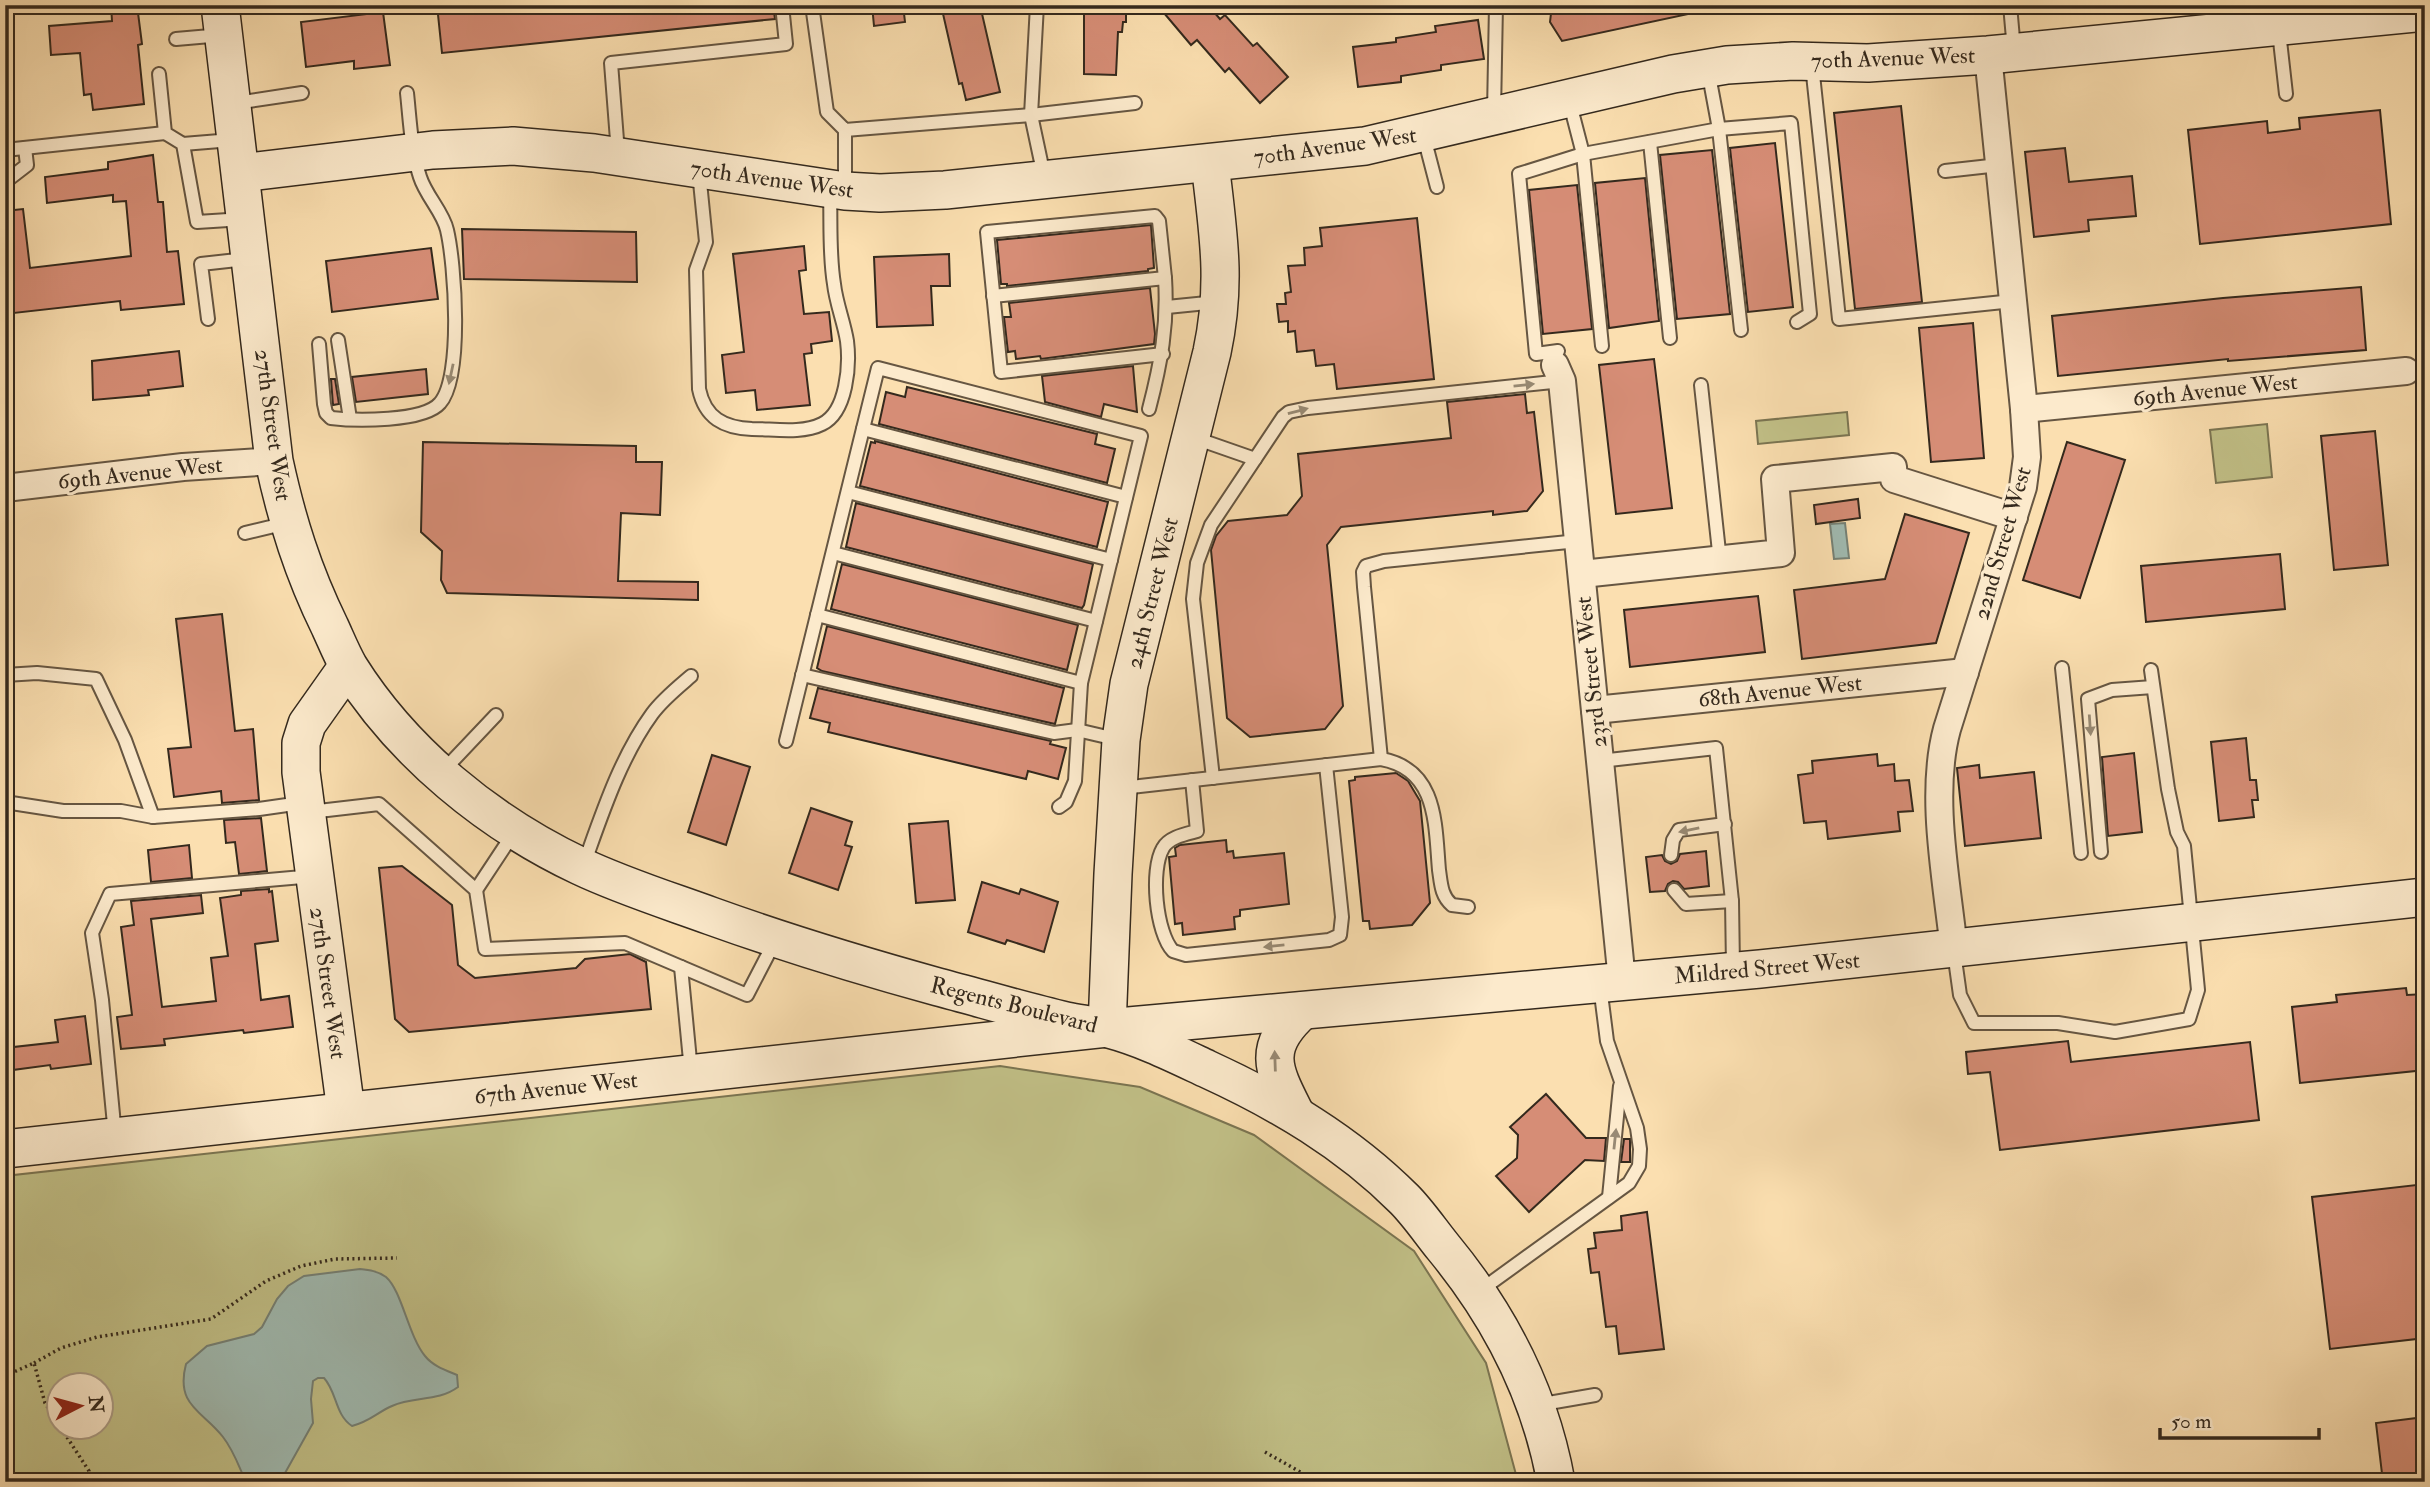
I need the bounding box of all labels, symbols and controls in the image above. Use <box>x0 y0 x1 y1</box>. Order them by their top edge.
street label: 70th Avenue West <box>1810 41 1976 75</box>
street label: 70th Avenue West <box>1252 120 1418 172</box>
street label: 70th Avenue West <box>689 153 855 205</box>
street label: 27th Street West <box>248 347 298 503</box>
one-way arrow <box>445 363 456 385</box>
street label: 69th Avenue West <box>2131 367 2299 413</box>
one-way arrow <box>1513 379 1535 390</box>
one-way arrow <box>1288 405 1310 416</box>
street label: 69th Avenue West <box>56 450 224 496</box>
street label: 22nd Street West <box>1966 463 2038 623</box>
street label: 24th Street West <box>1119 514 1185 672</box>
street label: 23rd Street West <box>1569 595 1613 749</box>
street label: 68th Avenue West <box>1697 668 1863 714</box>
one-way arrow <box>2085 715 2096 737</box>
one-way arrow <box>1678 824 1700 835</box>
street label: 27th Street West <box>303 905 353 1061</box>
one-way arrow <box>1263 941 1285 952</box>
street label: Mildred Street West <box>1673 945 1861 991</box>
street label: Regents Boulevard <box>927 970 1101 1040</box>
one-way arrow <box>1270 1050 1281 1072</box>
street label: 67th Avenue West <box>473 1065 639 1111</box>
one-way arrow <box>1610 1128 1621 1150</box>
north arrow <box>46 1372 116 1442</box>
text: N <box>83 1394 109 1415</box>
scale bar <box>2160 1396 2320 1440</box>
text: 50 m <box>2171 1408 2212 1435</box>

